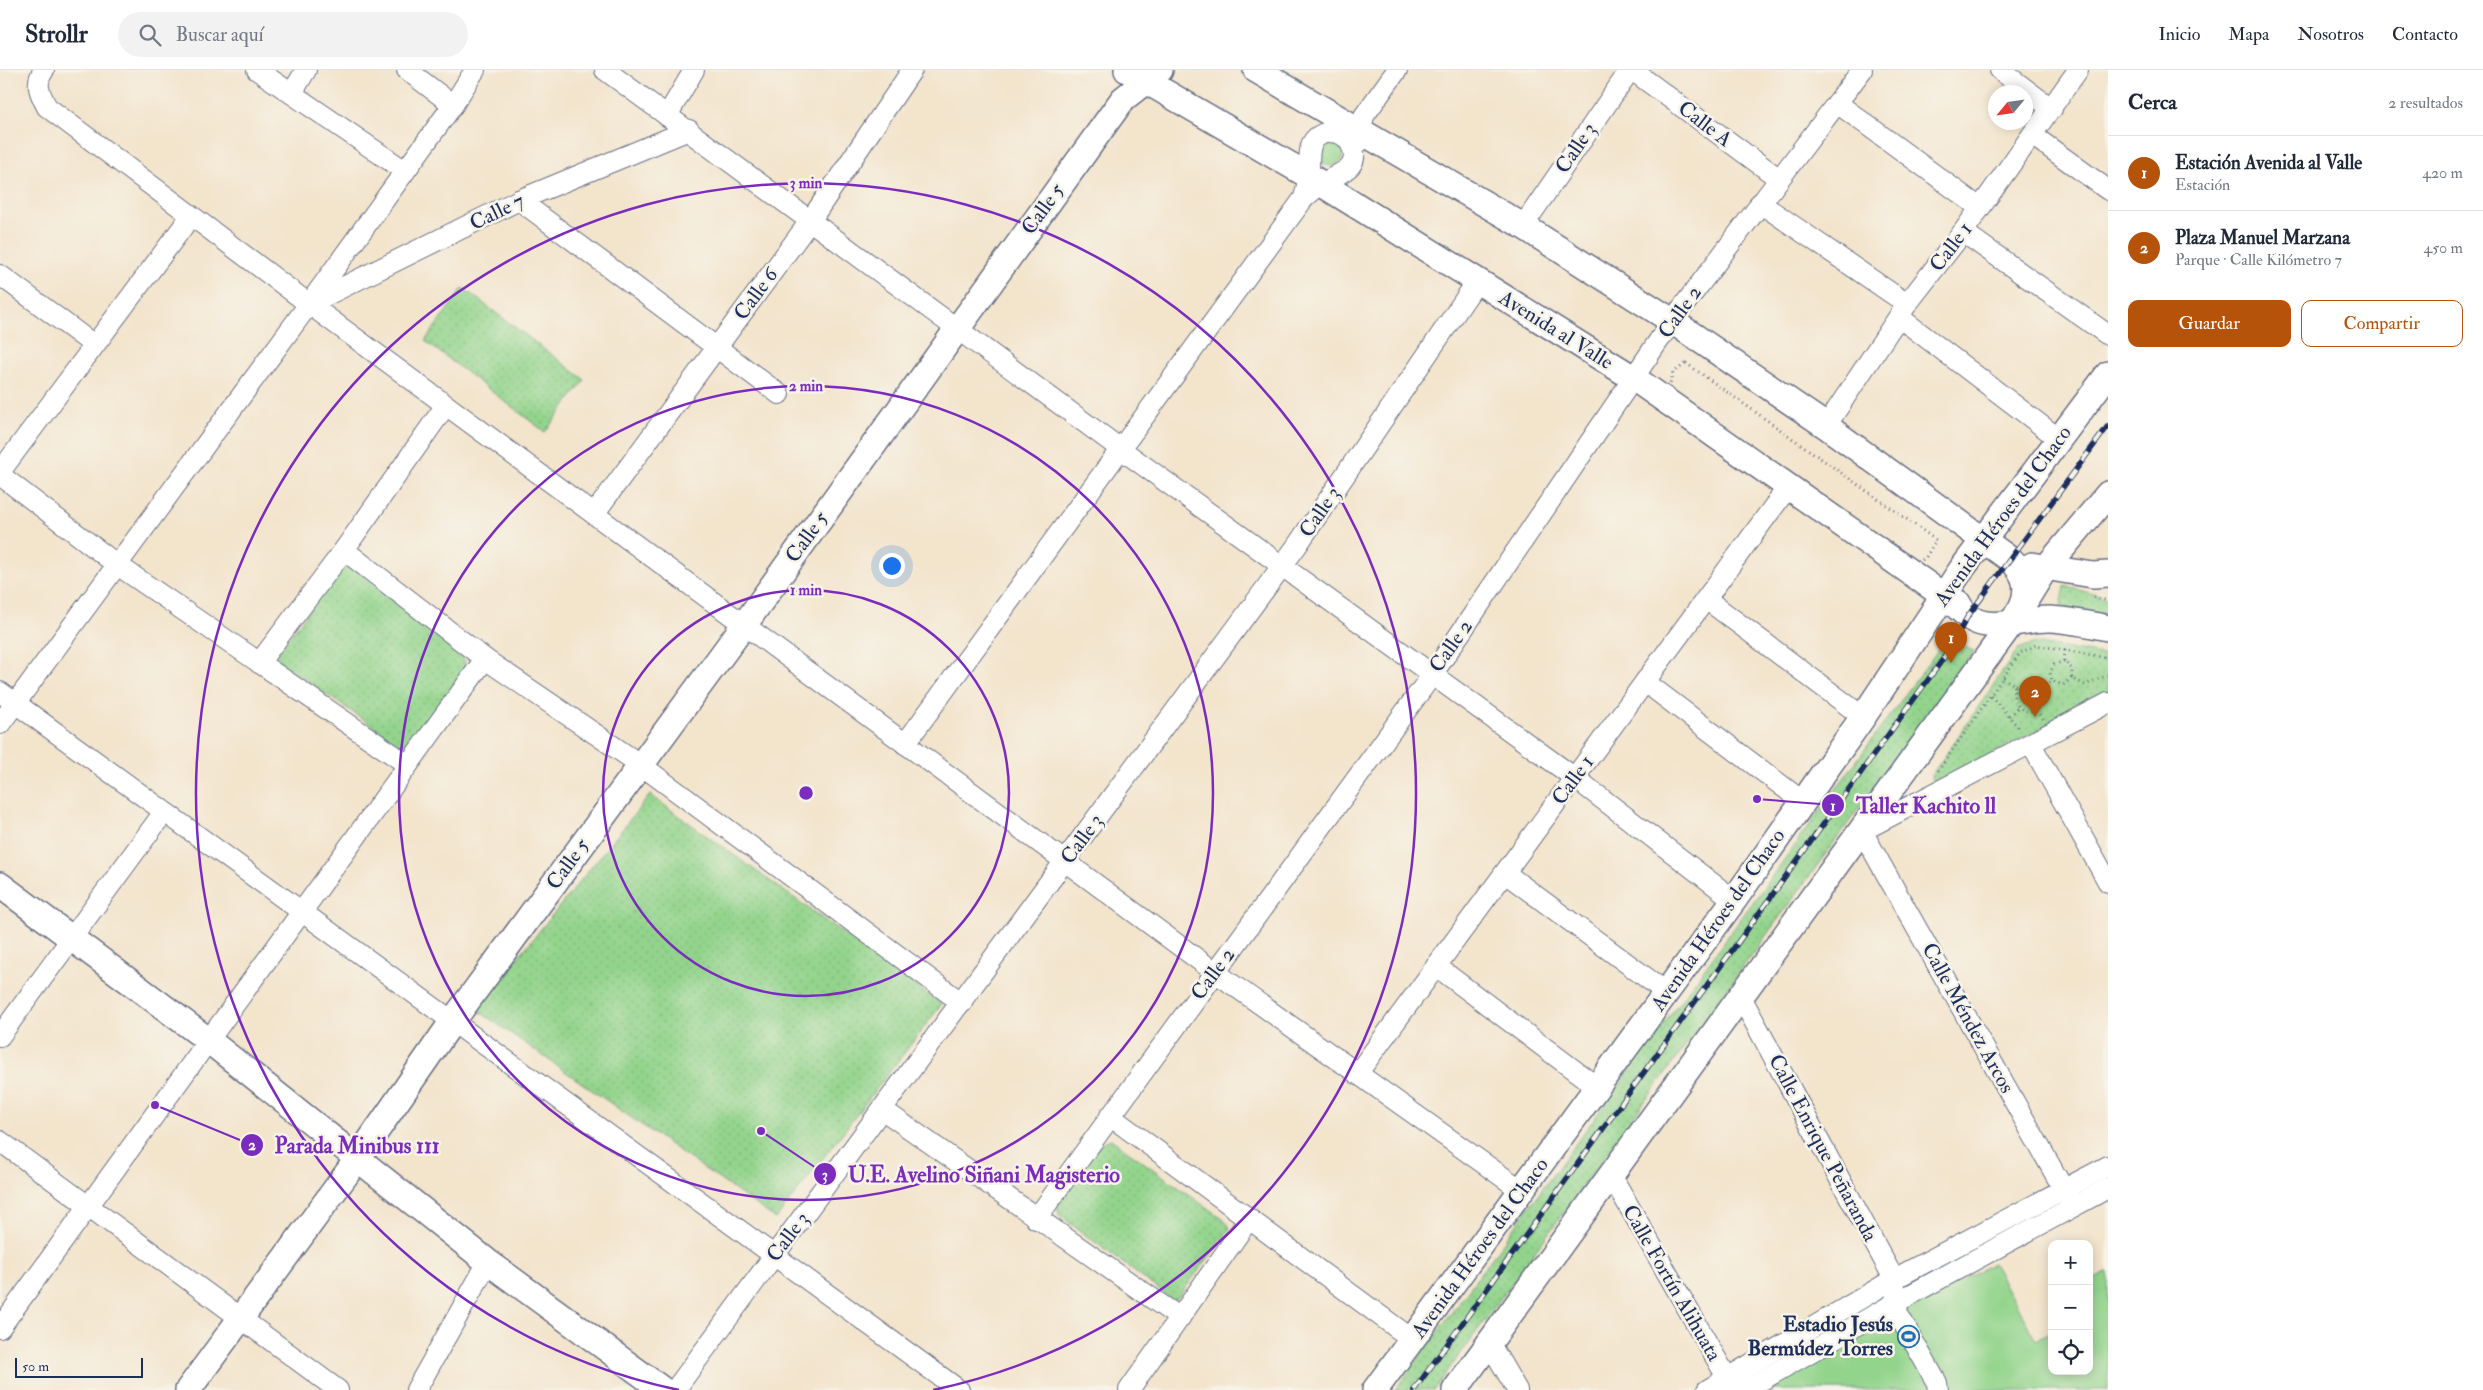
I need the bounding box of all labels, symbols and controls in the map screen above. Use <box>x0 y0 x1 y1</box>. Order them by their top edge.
search box <box>118 12 468 57</box>
text: Strollr <box>25 19 88 50</box>
icon: search <box>136 21 164 49</box>
text: Buscar aquí <box>176 23 264 47</box>
text: Inicio <box>2158 23 2200 46</box>
text: Mapa <box>2228 23 2270 46</box>
text: Nosotros <box>2298 23 2364 46</box>
text: Contacto <box>2392 23 2458 46</box>
north arrow <box>1988 85 2033 130</box>
text: Cerca <box>2128 89 2177 116</box>
text: 2 resultados <box>2388 93 2463 113</box>
street label: Calle A <box>1672 95 1738 153</box>
street label: Calle 3 <box>1549 117 1603 179</box>
text: Estación Avenida al Valle <box>2175 151 2362 175</box>
text: 1 <box>2141 163 2147 183</box>
text: 420 m <box>2422 163 2463 183</box>
text: 3 min <box>790 174 822 193</box>
text: Estación <box>2175 175 2230 195</box>
street label: Calle 5 <box>1015 177 1071 240</box>
street label: Calle 7 <box>465 187 529 237</box>
street label: Calle 1 <box>1924 217 1978 277</box>
text: Plaza Manuel Marzana <box>2175 226 2350 250</box>
text: 2 <box>2140 238 2148 258</box>
text: 450 m <box>2424 238 2463 258</box>
text: Parque · Calle Kilómetro 7 <box>2175 250 2342 270</box>
street label: Calle 6 <box>728 261 785 326</box>
street label: Calle 2 <box>1652 280 1708 344</box>
street label: Avenida al Valle <box>1493 284 1618 376</box>
button: Guardar <box>2128 300 2291 347</box>
button: Compartir <box>2301 300 2463 347</box>
text: 2 min <box>789 377 823 396</box>
street label: Avenida Héroes del Chaco <box>1928 420 2078 612</box>
street label: Calle 3 <box>1293 481 1347 543</box>
street label: Calle 5 <box>779 505 835 568</box>
your location <box>879 553 905 579</box>
text: 1 min <box>790 581 822 600</box>
street label: Calle 2 <box>1423 614 1479 678</box>
pin: 1 <box>1935 622 1967 663</box>
pin: 2 <box>2019 676 2051 717</box>
street label: Calle 1 <box>1546 750 1600 810</box>
centre of rings <box>797 784 815 802</box>
callout: Taller Kachito ll <box>1821 787 2006 824</box>
text: Taller Kachito ll <box>1855 792 1996 820</box>
text: 1 <box>1830 797 1836 816</box>
street label: Calle 3 <box>1055 808 1109 870</box>
street label: Avenida Héroes del Chaco <box>1644 824 1791 1017</box>
street label: Calle 5 <box>540 832 596 895</box>
street label: Calle Méndez Arcos <box>1916 938 2020 1098</box>
street label: Calle 2 <box>1185 942 1241 1006</box>
street label: Calle Enrique Peñaranda <box>1762 1050 1884 1247</box>
callout: Parada Minibus 111 <box>239 1127 450 1164</box>
text: Parada Minibus 111 <box>274 1132 440 1160</box>
text: 2 <box>248 1136 256 1155</box>
street label: Avenida Héroes del Chaco <box>1405 1152 1555 1344</box>
callout: U.E. Avelino Siñani Magisterio <box>813 1156 1130 1193</box>
text: U.E. Avelino Siñani Magisterio <box>848 1161 1120 1190</box>
text: 3 <box>822 1166 828 1185</box>
street label: Calle Fortín Alihuata <box>1616 1200 1728 1366</box>
street label: Calle 3 <box>760 1207 816 1267</box>
map controls <box>2048 1240 2093 1375</box>
button: + <box>2048 1240 2093 1285</box>
button: − <box>2048 1285 2093 1330</box>
place label: Estadio Jesús Bermúdez Torres <box>1747 1311 1893 1362</box>
sports icon: Estadio Jesús Bermúdez Torres <box>1897 1324 1921 1348</box>
button: locate <box>2048 1330 2093 1375</box>
scale bar <box>15 1355 142 1378</box>
text: 50 m <box>22 1358 49 1375</box>

